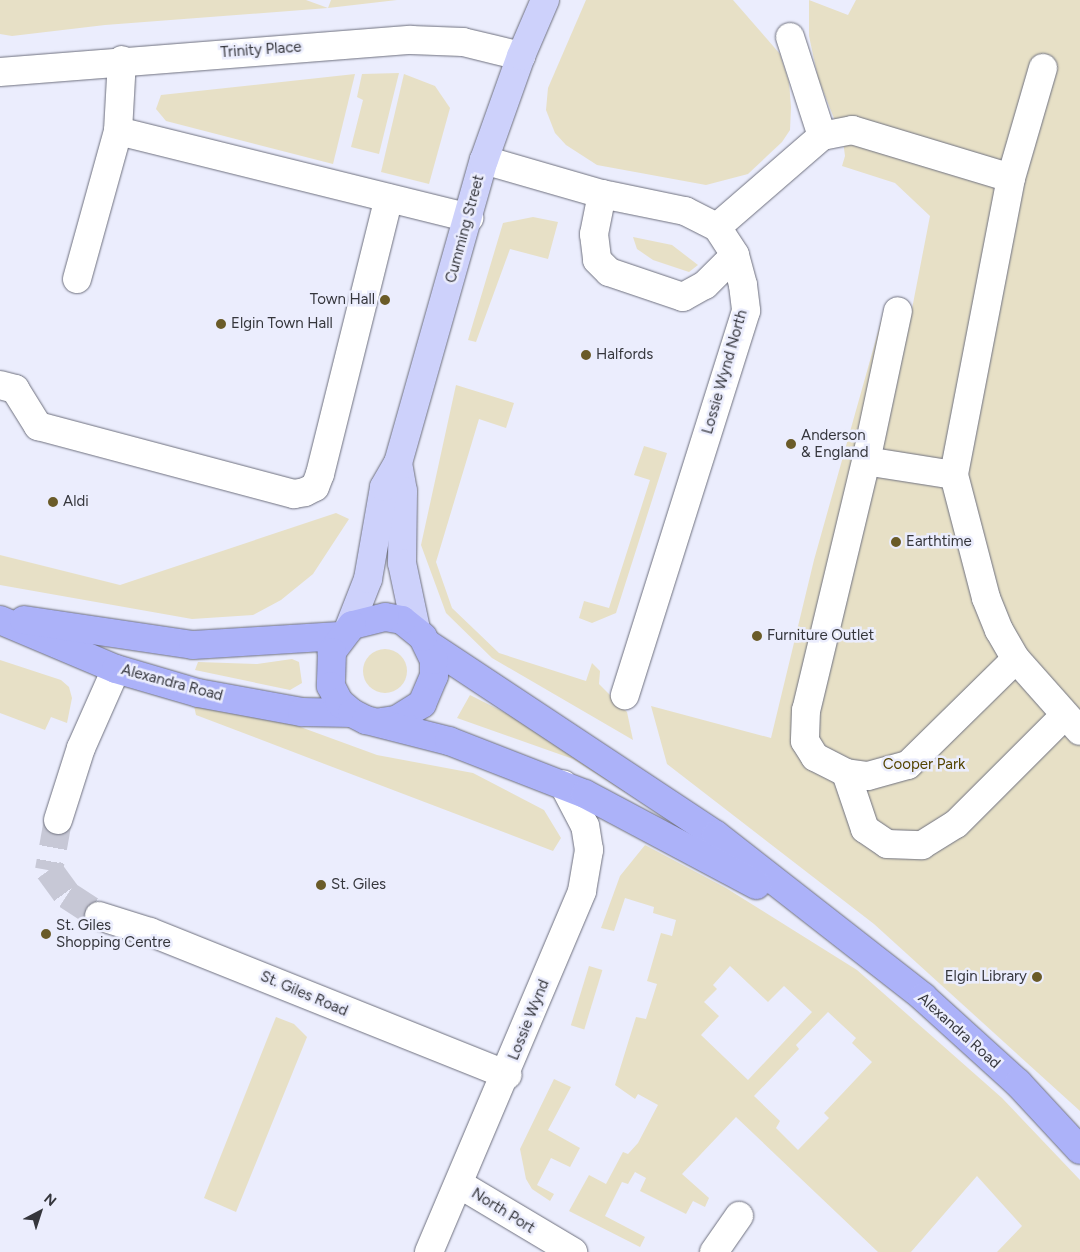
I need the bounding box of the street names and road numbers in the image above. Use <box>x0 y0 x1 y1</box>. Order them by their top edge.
street label: Trinity Place <box>220 38 302 62</box>
street label: Cumming Street <box>442 173 488 285</box>
street label: Lossie Wynd North <box>699 308 751 436</box>
street label: Alexandra Road <box>119 661 225 705</box>
street label: St. Giles Road <box>258 967 350 1021</box>
street label: Lossie Wynd <box>505 977 553 1063</box>
street label: Alexandra Road <box>914 989 1004 1073</box>
street label: North Port <box>468 1185 538 1237</box>

